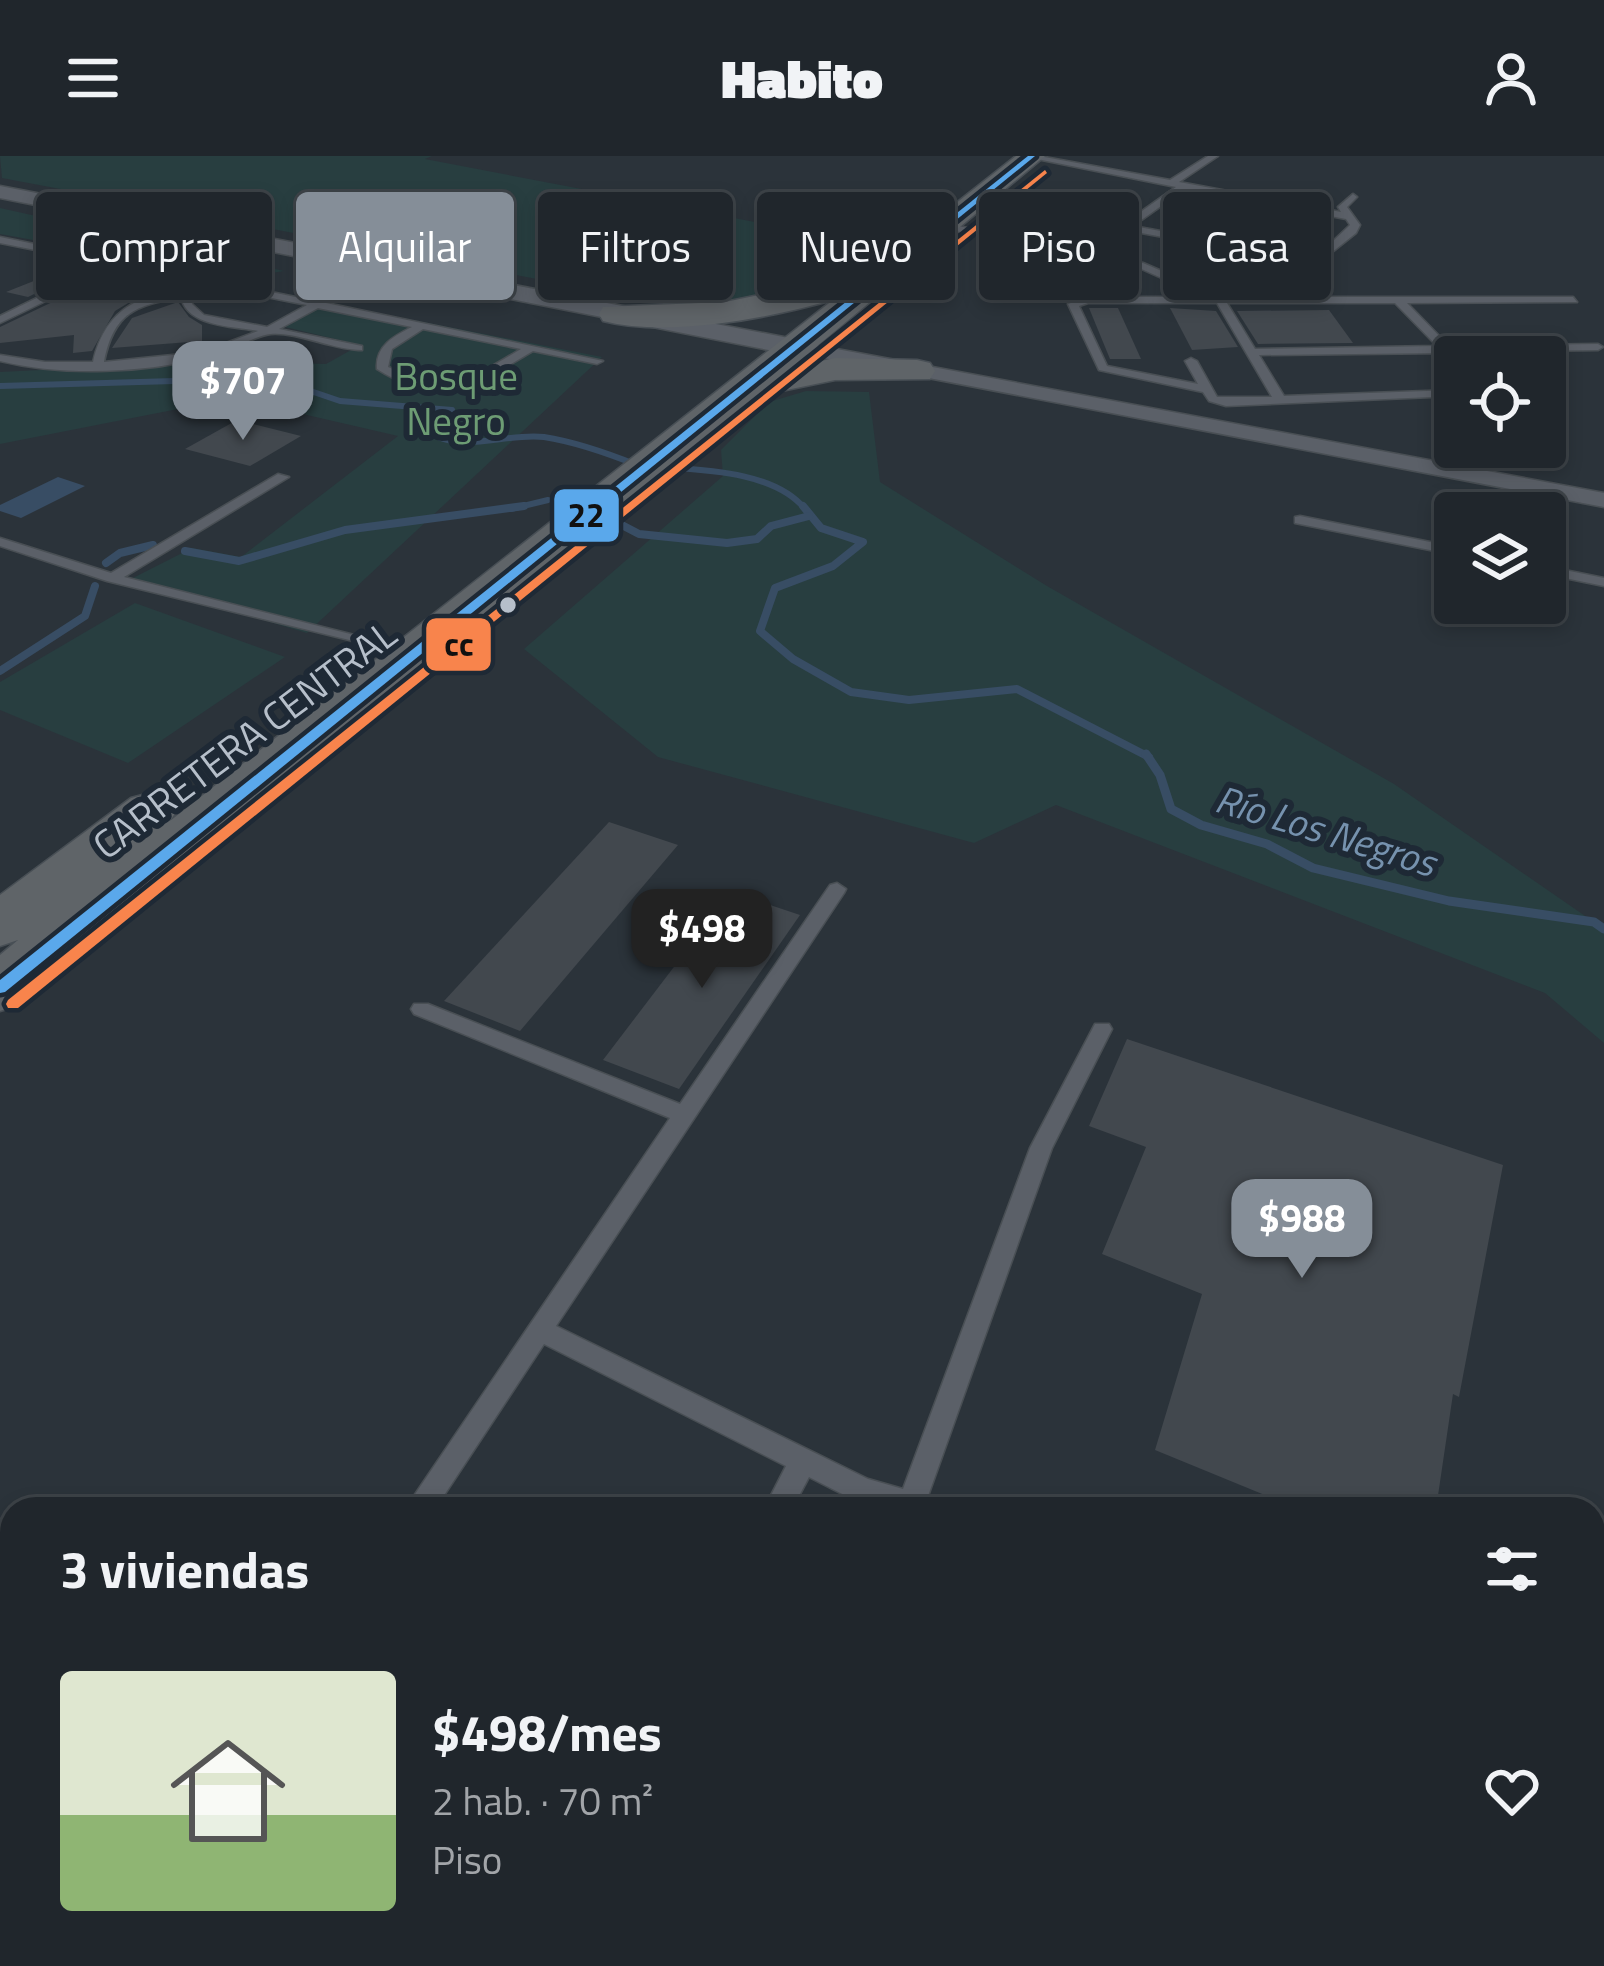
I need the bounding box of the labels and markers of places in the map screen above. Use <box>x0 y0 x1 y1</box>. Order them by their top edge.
pin: $707 <box>172 341 314 443</box>
unlabelled marker <box>497 594 519 616</box>
pin: $498 <box>631 889 773 991</box>
pin: $988 <box>1231 1179 1373 1281</box>

